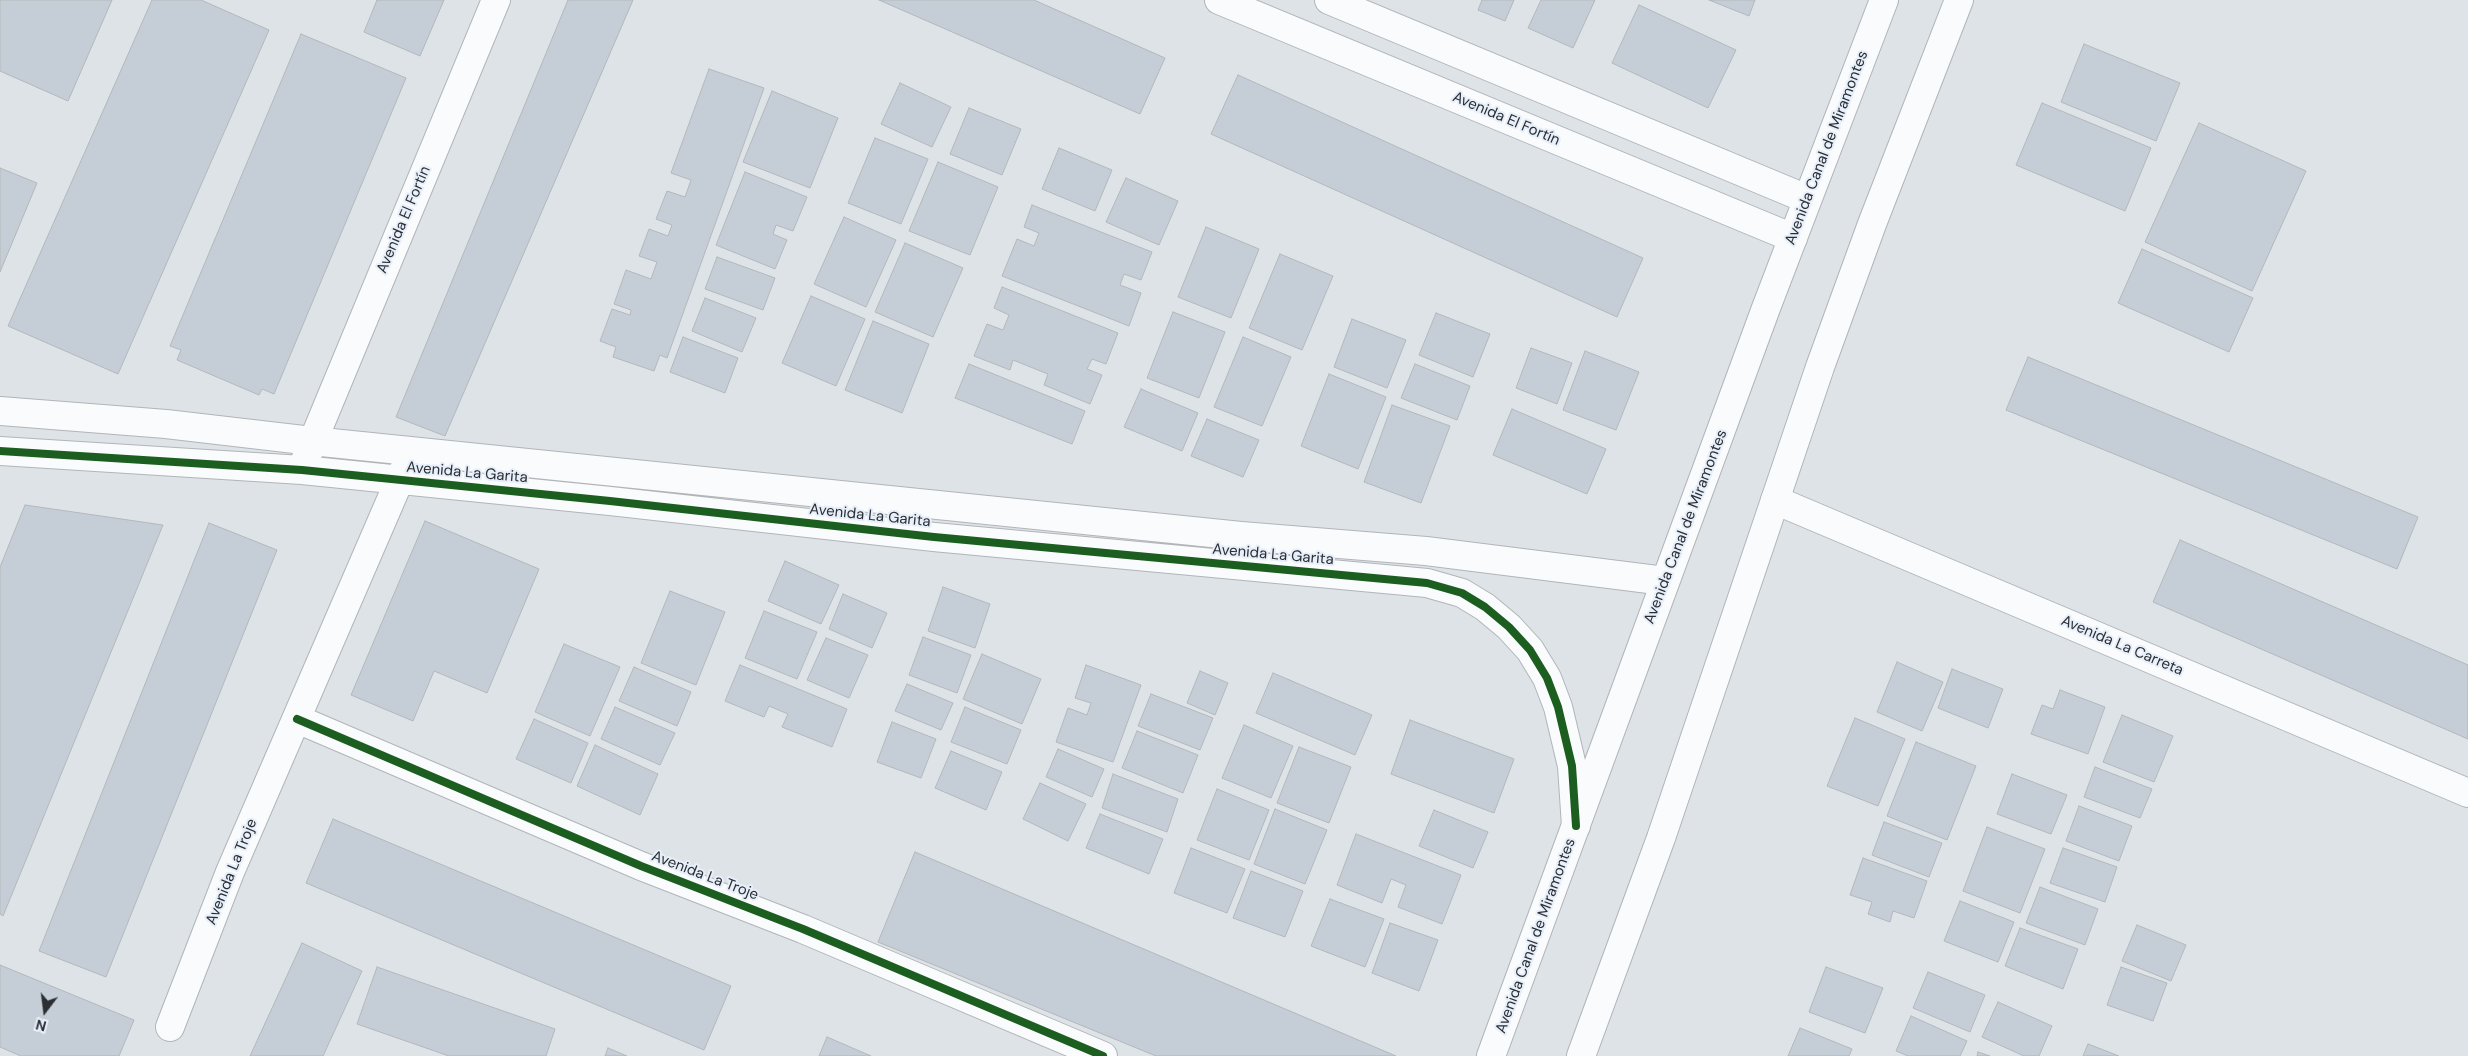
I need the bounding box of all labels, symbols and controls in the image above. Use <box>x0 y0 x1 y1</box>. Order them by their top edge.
street label: Avenida Canal de Miramontes <box>1782 48 1872 248</box>
street label: Avenida El Fortín <box>1450 88 1562 150</box>
street label: Avenida El Fortín <box>373 164 435 276</box>
street label: Avenida Canal de Miramontes <box>1641 427 1731 627</box>
street label: Avenida La Garita <box>406 459 528 487</box>
street label: Avenida La Garita <box>809 501 931 531</box>
street label: Avenida La Garita <box>1212 541 1334 569</box>
street label: Avenida La Carreta <box>2058 612 2186 680</box>
street label: Avenida La Troje <box>202 816 262 928</box>
street label: Avenida Canal de Miramontes <box>1492 836 1580 1036</box>
street label: Avenida La Troje <box>649 847 761 905</box>
north arrow <box>20 986 70 1036</box>
text: N <box>34 1015 48 1036</box>

